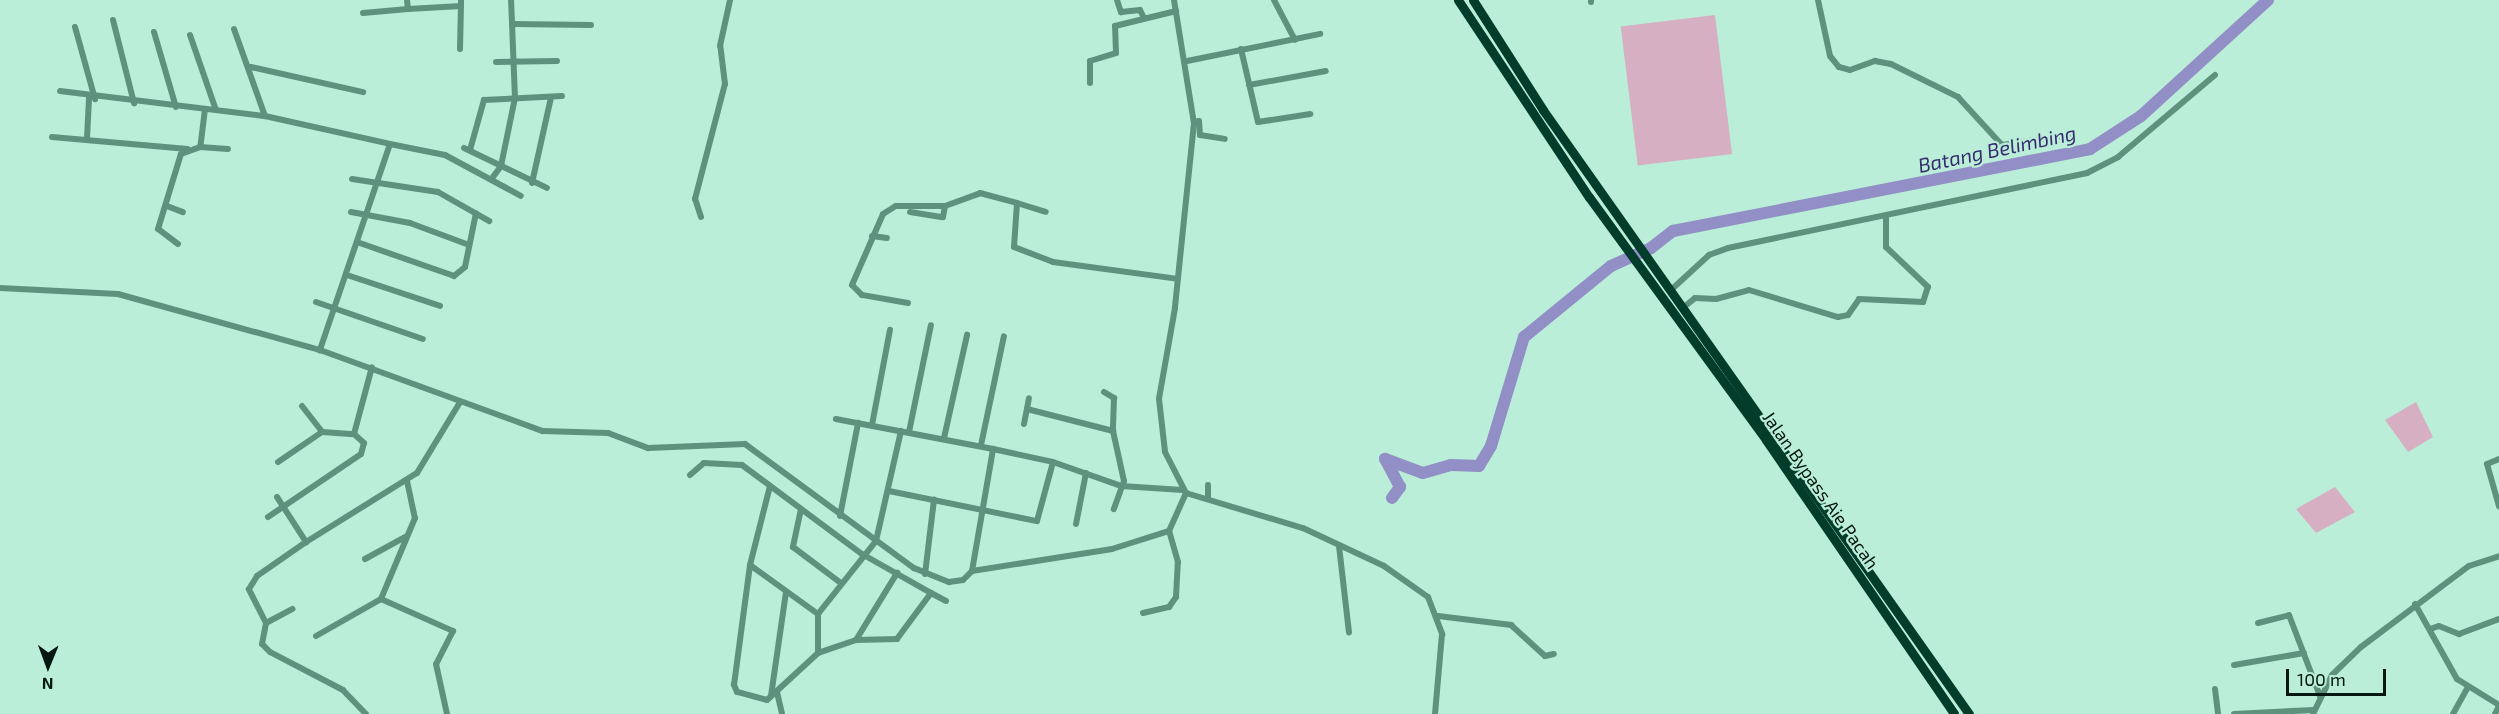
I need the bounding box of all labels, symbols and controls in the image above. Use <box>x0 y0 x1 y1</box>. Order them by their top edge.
water label: Batang Belimbing <box>1916 121 2078 177</box>
street label: Jalan Bypass Aie Pacah <box>1758 407 1884 573</box>
north arrow <box>18 636 78 696</box>
scale bar <box>2289 657 2390 695</box>
text: 100 m <box>2297 668 2346 690</box>
text: N <box>42 675 54 694</box>

